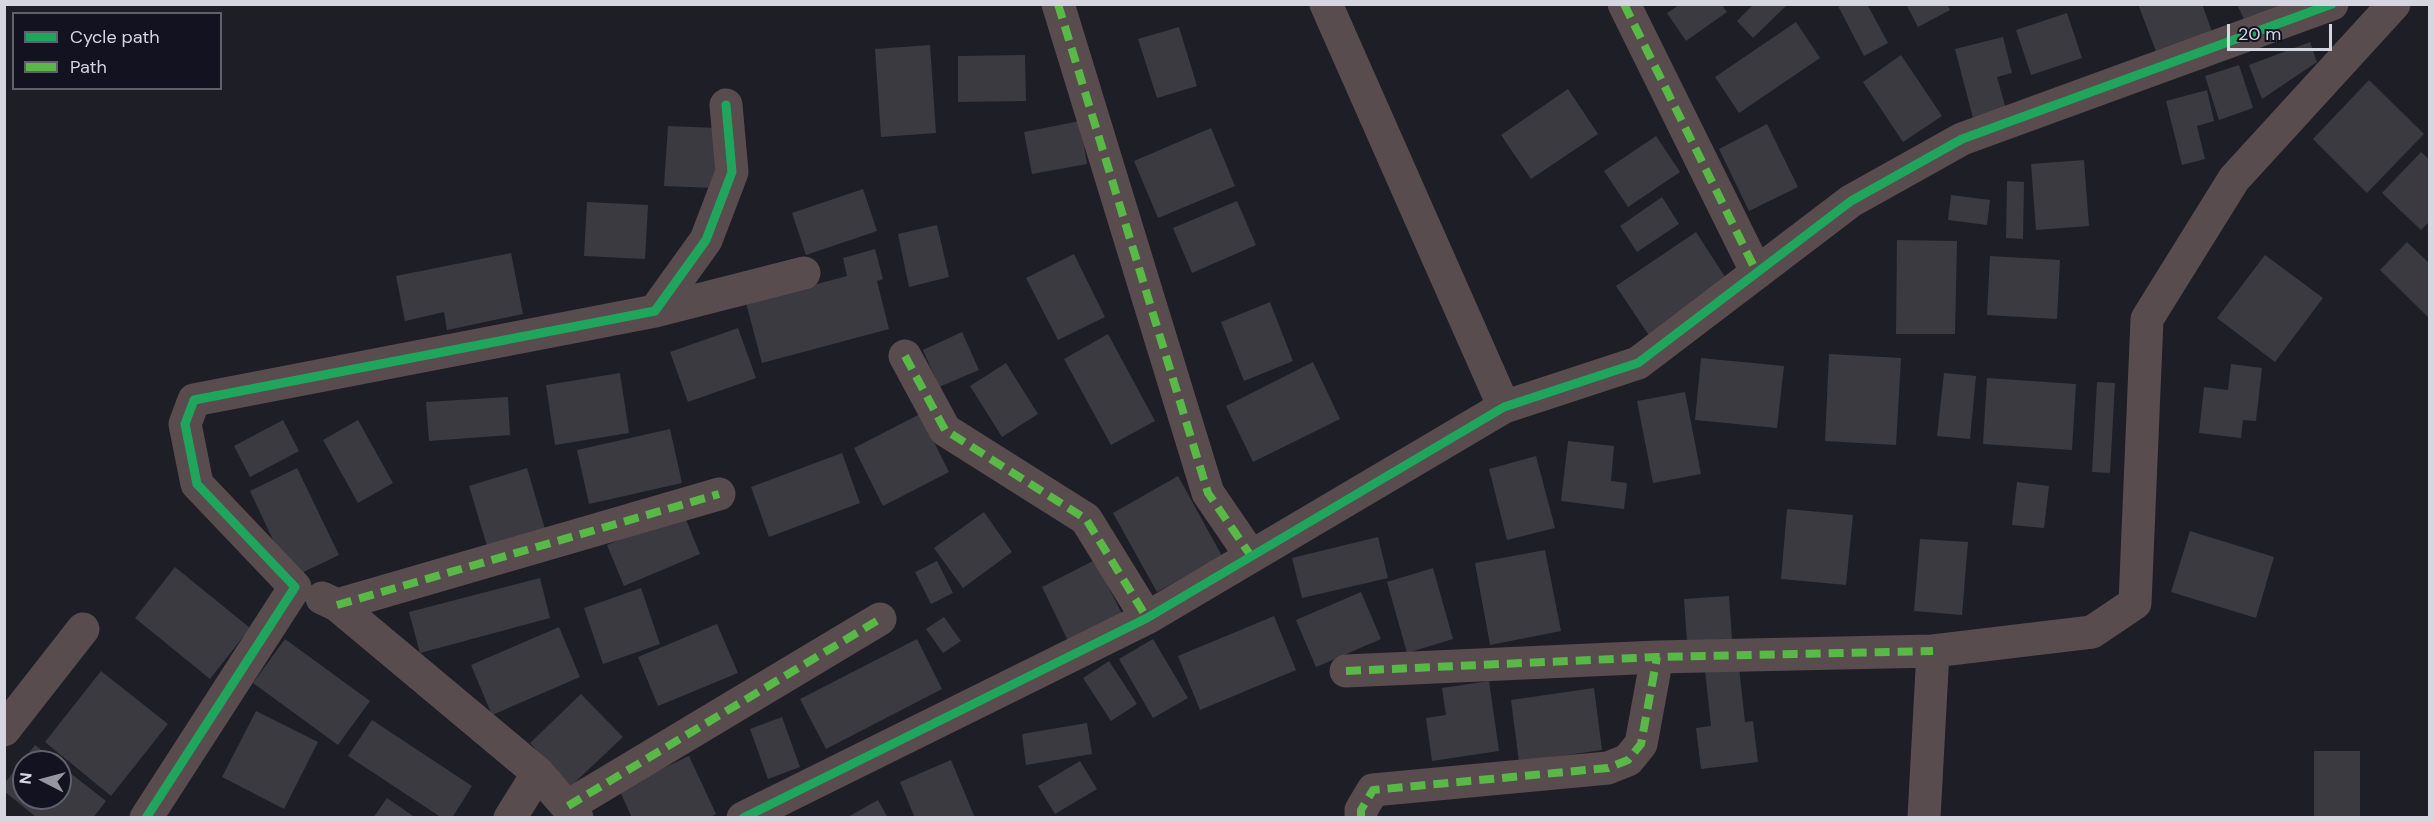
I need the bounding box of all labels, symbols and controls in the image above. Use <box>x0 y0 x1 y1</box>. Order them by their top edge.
legend <box>12 12 222 90</box>
scale bar <box>2230 12 2335 50</box>
text: 20 m <box>2238 22 2281 46</box>
text: Cycle path <box>70 25 160 49</box>
text: Path <box>70 55 107 79</box>
north arrow <box>12 750 72 810</box>
text: N <box>15 771 37 785</box>

